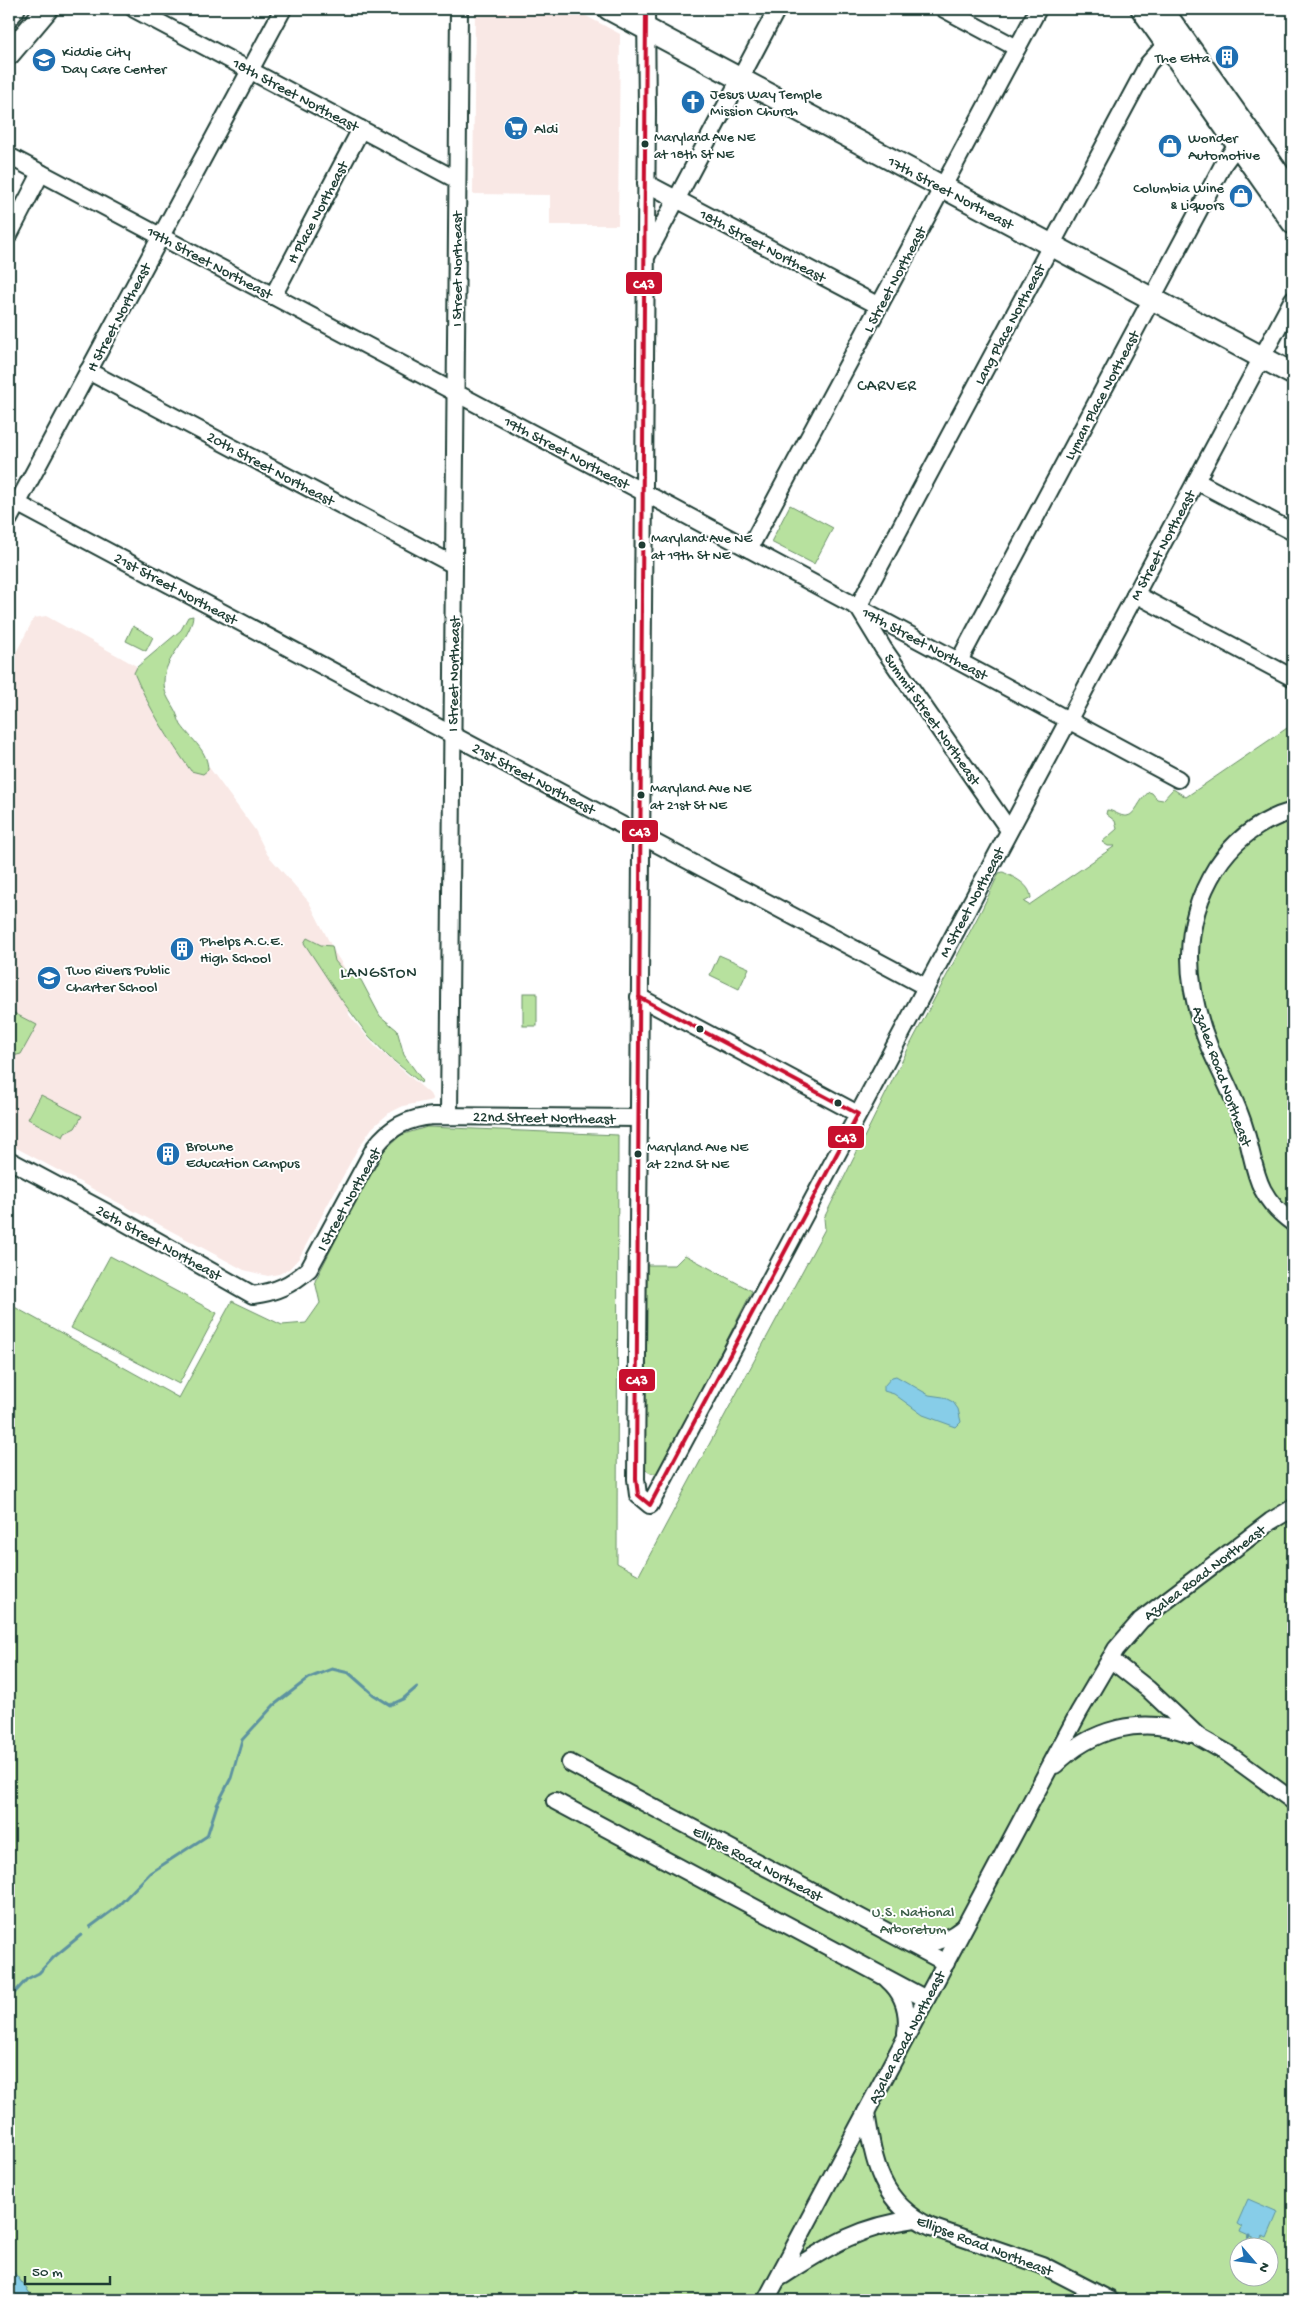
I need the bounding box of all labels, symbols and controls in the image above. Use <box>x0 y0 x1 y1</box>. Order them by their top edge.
place label: Kiddie City Day Care Center <box>61 44 168 79</box>
building icon: The Etta <box>1214 44 1240 70</box>
school or university icon: Kiddie City Day Care Center <box>31 47 57 73</box>
place label: The Etta <box>1154 50 1211 68</box>
street label: 18th Street Northeast <box>228 54 363 138</box>
place label: Jesus Way Temple Mission Church <box>710 86 822 121</box>
church icon: Jesus Way Temple Mission Church <box>680 89 706 115</box>
supermarket icon: Aldi <box>503 115 529 141</box>
place label: Aldi <box>534 121 558 139</box>
place label: Maryland Ave NE at 18th St NE <box>654 130 756 164</box>
place label: Wonder Automotive <box>1188 130 1260 165</box>
shop icon: Wonder Automotive <box>1157 133 1183 159</box>
marker: Maryland Ave NE at 18th St NE <box>640 139 650 149</box>
street label: 17th Street Northeast <box>883 153 1018 235</box>
street label: H Place Northeast <box>284 157 354 267</box>
place label: Columbia Wine & Liquors <box>1133 180 1224 215</box>
shop icon: Columbia Wine & Liquors <box>1228 183 1254 209</box>
street label: 18th Street Northeast <box>695 205 830 289</box>
street label: I Street Northeast <box>449 209 467 327</box>
street label: L Street Northeast <box>860 222 932 336</box>
street label: 19th Street Northeast <box>142 223 277 305</box>
street label: H Street Northeast <box>84 259 157 375</box>
street label: Lang Place Northeast <box>971 260 1051 388</box>
line badge: C43 <box>625 271 663 295</box>
text: C43 <box>632 277 655 294</box>
street label: Lyman Place Northeast <box>1061 327 1145 464</box>
district label: CARVER <box>857 378 917 397</box>
street label: 19th Street Northeast <box>499 413 634 495</box>
street label: 20th Street Northeast <box>203 429 339 512</box>
street label: M Street Northeast <box>1127 486 1201 604</box>
place label: Maryland Ave NE at 19th St NE <box>651 531 753 565</box>
marker: Maryland Ave NE at 19th St NE <box>637 540 647 550</box>
street label: 21st Street Northeast <box>110 550 241 631</box>
street label: 19th Street Northeast <box>857 604 992 686</box>
street label: I Street Northeast <box>445 614 465 732</box>
street label: Summit Street Northeast <box>879 651 985 791</box>
street label: 21st Street Northeast <box>468 740 599 821</box>
place label: Maryland Ave NE at 21st St NE <box>650 781 752 815</box>
marker: Maryland Ave NE at 21st St NE <box>636 790 646 800</box>
line badge: C43 <box>621 819 659 843</box>
text: C43 <box>628 825 651 842</box>
street label: M Street Northeast <box>936 843 1010 961</box>
place label: Phelps A.C.E. High School <box>199 933 284 968</box>
building icon: Phelps A.C.E. High School <box>169 936 195 962</box>
place label: Two Rivers Public Charter School <box>65 962 170 997</box>
school or university icon: Two Rivers Public Charter School <box>36 965 62 991</box>
district label: LANGSTON <box>340 965 418 984</box>
street label: Azalea Road Northeast <box>1187 1004 1255 1151</box>
unlabelled marker <box>695 1024 705 1034</box>
unlabelled marker <box>833 1098 843 1108</box>
street label: 22nd Street Northeast <box>473 1109 617 1129</box>
line badge: C43 <box>827 1125 865 1149</box>
text: C43 <box>834 1131 857 1148</box>
place label: Browne Education Campus <box>185 1138 300 1173</box>
place label: Maryland Ave NE at 22nd St NE <box>647 1140 749 1174</box>
building icon: Browne Education Campus <box>155 1141 181 1167</box>
street label: I Street Northeast <box>314 1143 387 1255</box>
marker: Maryland Ave NE at 22nd St NE <box>633 1149 643 1159</box>
street label: 26th Street Northeast <box>92 1202 226 1287</box>
line badge: C43 <box>618 1368 656 1392</box>
text: C43 <box>625 1373 648 1390</box>
street label: Azalea Road Northeast <box>1141 1521 1271 1625</box>
street label: Ellipse Road Northeast <box>689 1823 827 1908</box>
park label: U.S. National Arboretum <box>872 1904 954 1939</box>
street label: Azalea Road Northeast <box>865 1967 951 2107</box>
street label: Ellipse Road Northeast <box>914 2213 1057 2282</box>
north arrow <box>1230 2236 1280 2286</box>
scale bar <box>25 2254 110 2286</box>
text: N <box>1254 2259 1273 2275</box>
text: 50 m <box>32 2264 63 2282</box>

